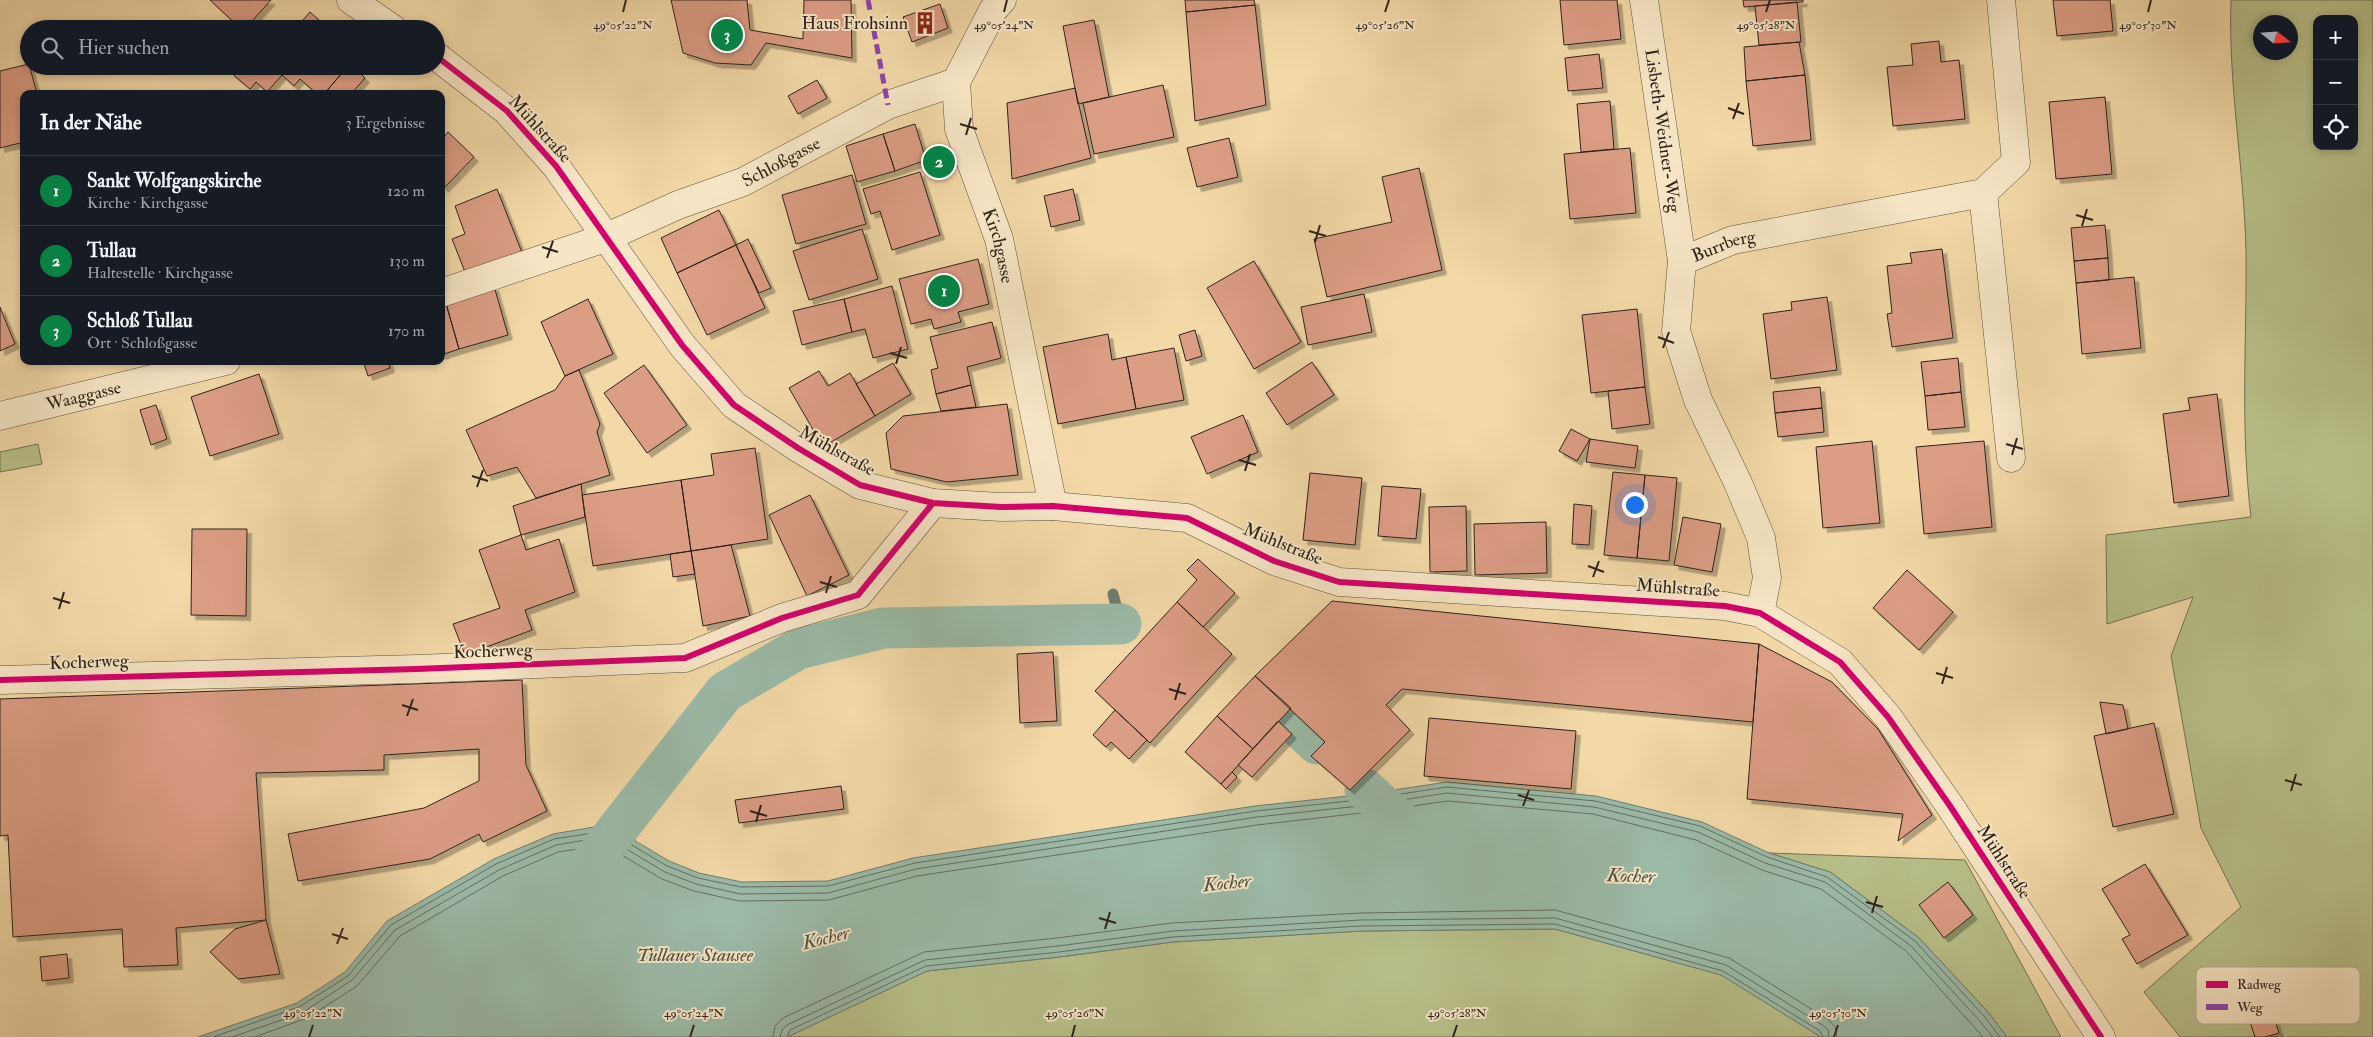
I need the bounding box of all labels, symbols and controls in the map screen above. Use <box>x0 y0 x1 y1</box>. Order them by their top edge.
building icon: Haus Frohsinn <box>912 10 938 36</box>
place label: Haus Frohsinn <box>802 12 908 35</box>
north arrow <box>2253 15 2298 60</box>
map controls <box>2313 15 2358 150</box>
button: + <box>2313 15 2358 60</box>
pin: 3 <box>711 16 743 54</box>
text: 49°05'22"N <box>593 18 653 33</box>
text: 49°05'24"N <box>974 18 1034 33</box>
text: 49°05'26"N <box>1355 18 1415 33</box>
text: 49°05'28"N <box>1736 18 1796 33</box>
text: 49°05'30"N <box>2119 18 2177 33</box>
search box <box>20 20 445 75</box>
icon: search <box>38 34 66 62</box>
text: Hier suchen <box>78 36 169 60</box>
street label: Lisbeth-Weidner-Weg <box>1640 47 1686 215</box>
button: − <box>2313 60 2358 105</box>
street label: Mühlstraße <box>503 90 577 168</box>
button: locate <box>2313 105 2358 150</box>
text: In der Nähe <box>40 109 142 136</box>
text: 3 Ergebnisse <box>345 113 425 133</box>
street label: Schloßgasse <box>738 131 825 192</box>
pin: 2 <box>923 143 955 181</box>
text: Sankt Wolfgangskirche <box>87 169 261 193</box>
text: 1 <box>53 181 59 201</box>
text: 120 m <box>387 181 425 201</box>
text: Kirche · Kirchgasse <box>87 193 208 213</box>
street label: Kirchgasse <box>977 205 1019 286</box>
street label: Burrberg <box>1688 224 1758 267</box>
text: Tullau <box>87 239 136 263</box>
text: 2 <box>52 251 60 271</box>
text: 130 m <box>389 251 425 271</box>
text: Haltestelle · Kirchgasse <box>87 263 233 283</box>
pin: 1 <box>928 272 960 310</box>
text: Schloß Tullau <box>87 309 193 333</box>
text: 3 <box>53 321 59 341</box>
text: 170 m <box>388 321 425 341</box>
text: Ort · Schloßgasse <box>87 333 197 353</box>
street label: Waaggasse <box>43 375 124 416</box>
street label: Mühlstraße <box>795 421 880 482</box>
your location <box>1622 492 1648 518</box>
street label: Mühlstraße <box>1240 518 1327 571</box>
street label: Mühlstraße <box>1635 574 1721 602</box>
street label: Kocherweg <box>453 638 534 664</box>
street label: Kocherweg <box>49 649 130 675</box>
street label: Mühlstraße <box>1972 821 2037 904</box>
water label: Kocher <box>1606 863 1656 889</box>
water label: Kocher <box>1201 868 1253 898</box>
water label: Kocher <box>799 920 853 956</box>
water label: Tullauer Stausee <box>637 943 754 967</box>
legend <box>2196 967 2360 1024</box>
text: Radweg <box>2237 976 2282 993</box>
text: Weg <box>2236 999 2264 1016</box>
text: 49°05'22"N <box>283 1006 343 1021</box>
text: 49°05'24"N <box>664 1006 724 1021</box>
text: 49°05'26"N <box>1045 1006 1105 1021</box>
text: 49°05'28"N <box>1427 1006 1487 1021</box>
text: 49°05'30"N <box>1809 1006 1867 1021</box>

